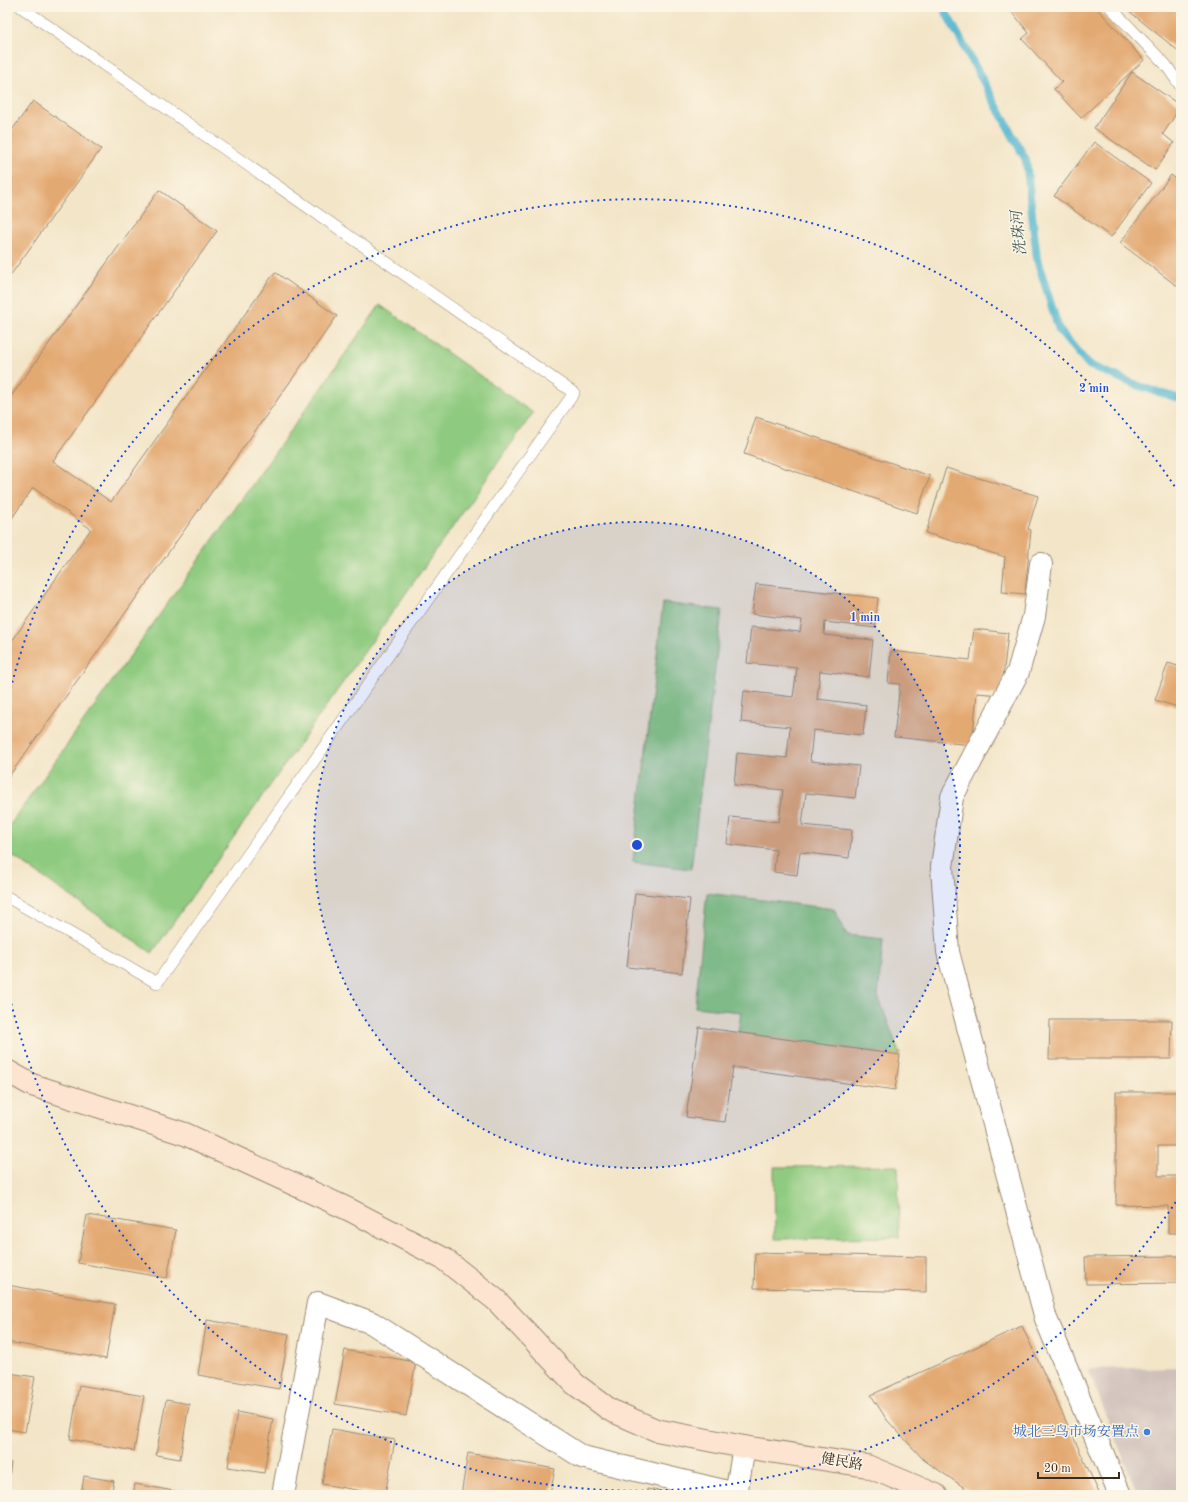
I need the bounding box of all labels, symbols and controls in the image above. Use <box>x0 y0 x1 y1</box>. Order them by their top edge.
water label: 洗珠河 <box>1008 207 1030 256</box>
text: 2 min <box>1079 383 1109 395</box>
text: 1 min <box>850 612 880 624</box>
centre of rings <box>630 838 644 852</box>
place label: 城北三鸟市场安置点 <box>1013 1424 1139 1439</box>
marker: 城北三鸟市场安置点 <box>1142 1427 1152 1437</box>
street label: 健民路 <box>820 1450 864 1473</box>
scale bar <box>1038 1454 1119 1480</box>
text: 20 m <box>1044 1463 1071 1475</box>

